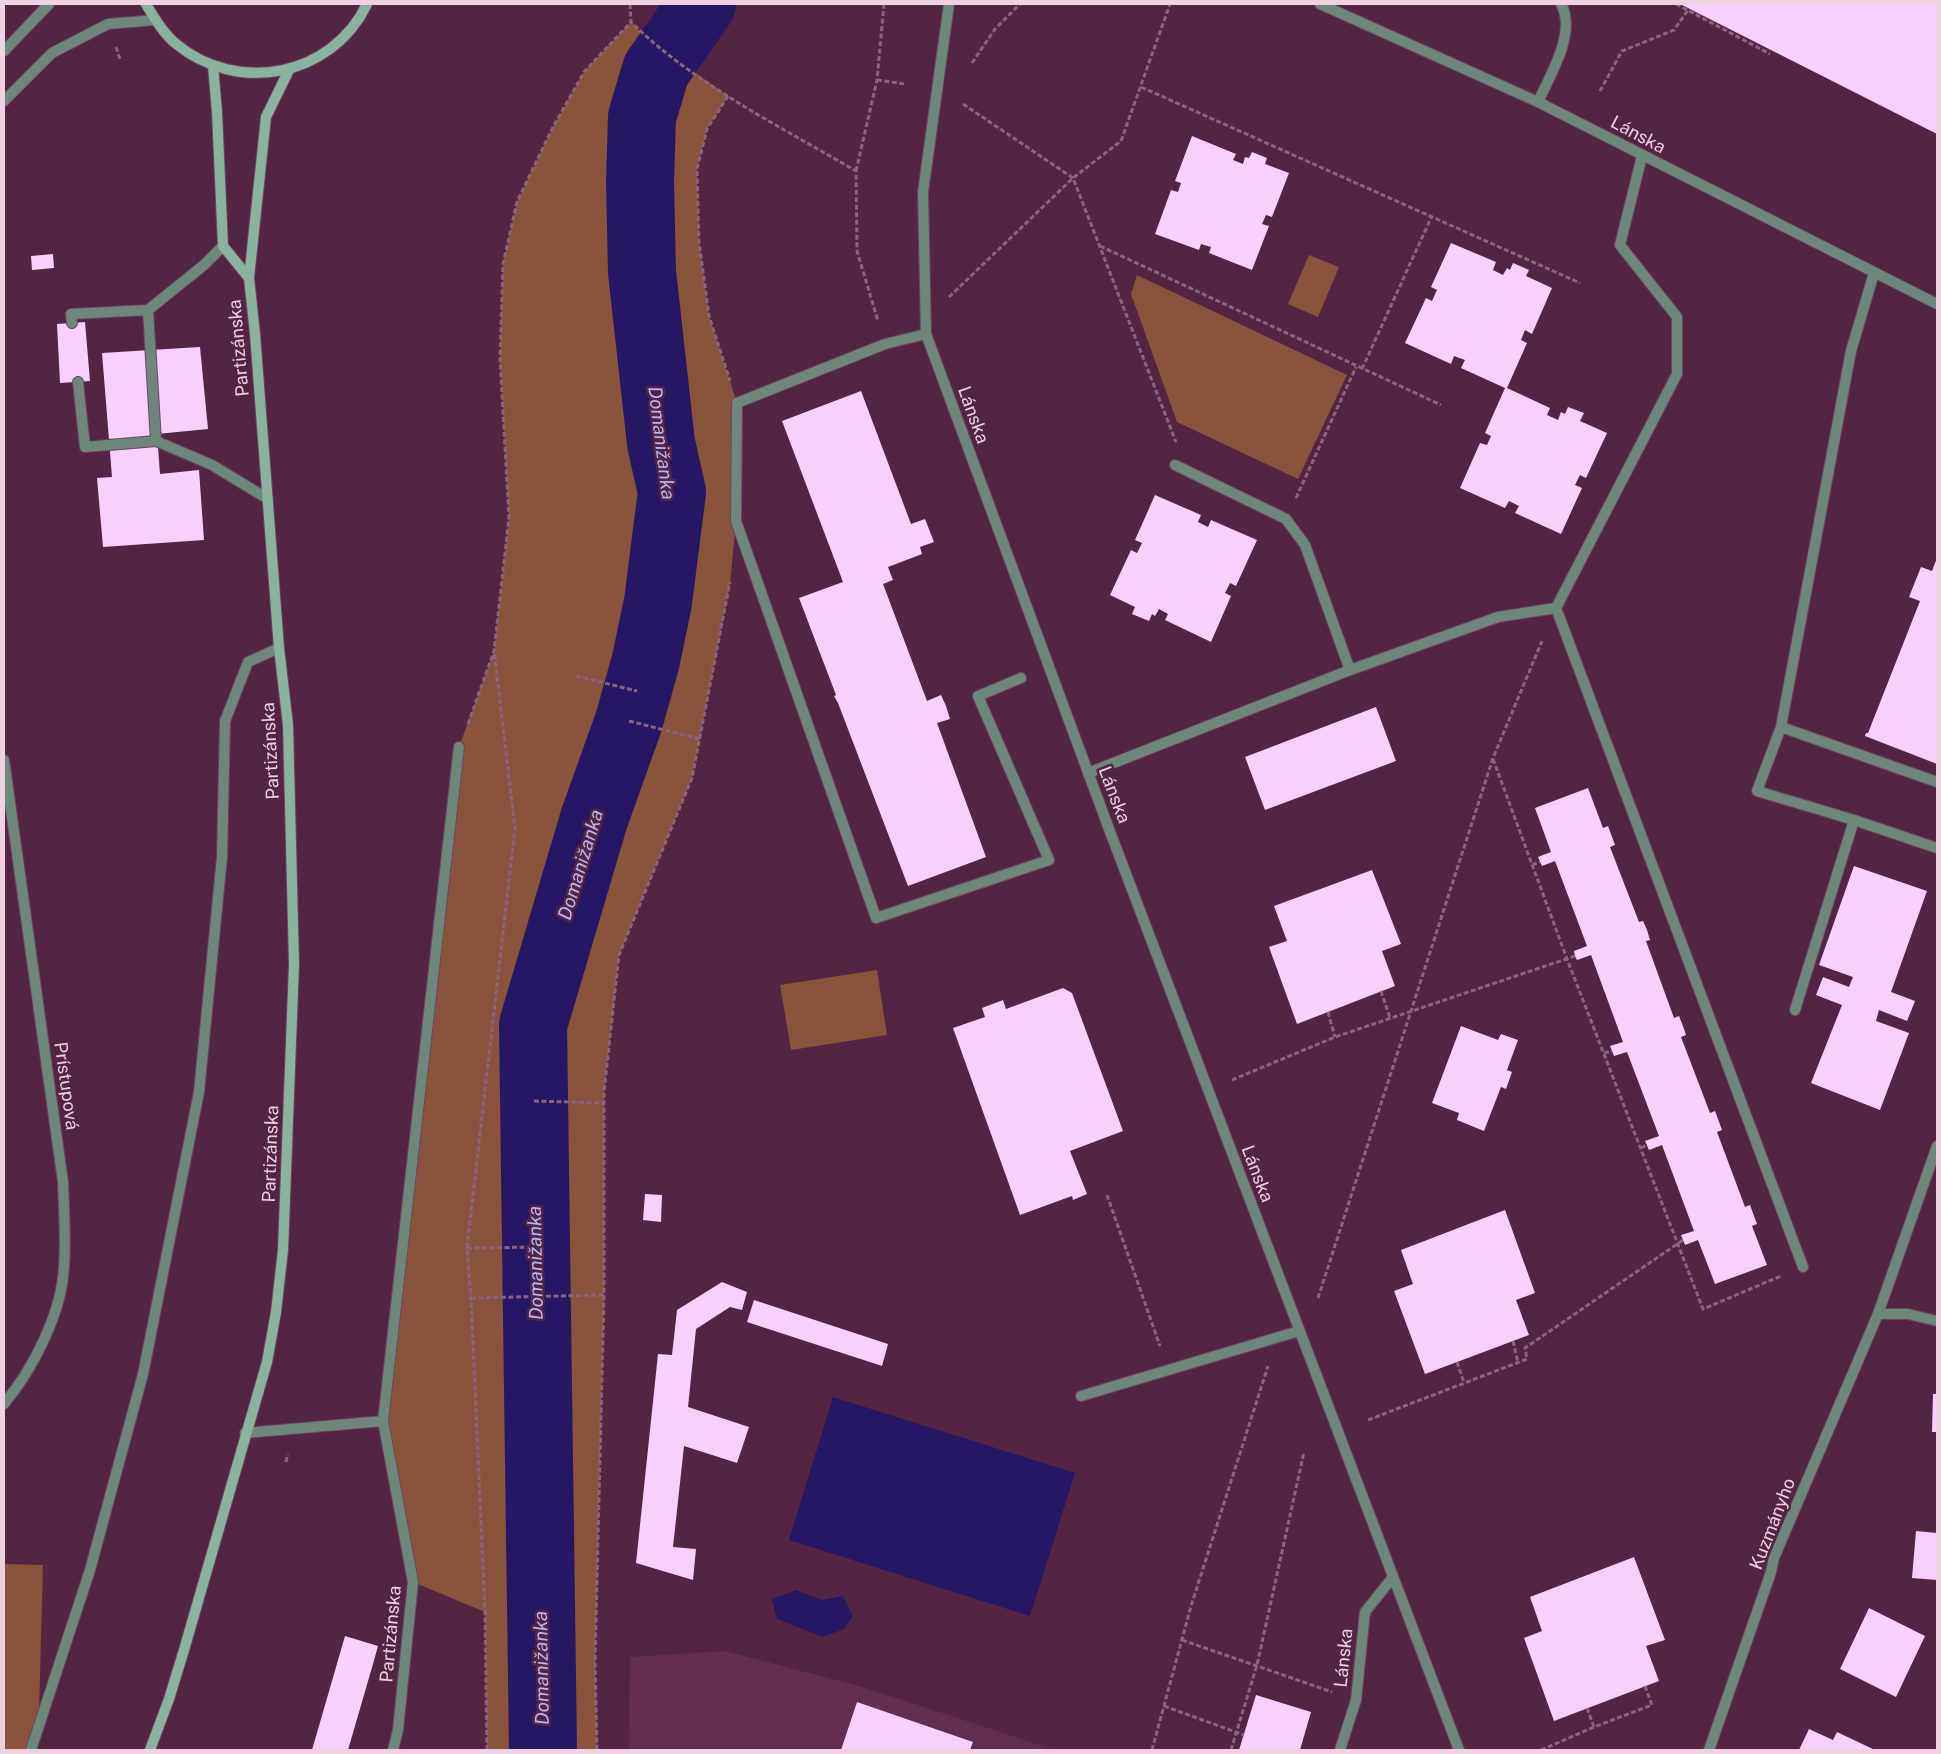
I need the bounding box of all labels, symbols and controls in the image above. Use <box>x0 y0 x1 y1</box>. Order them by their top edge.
street label: Lánska <box>1607 112 1669 158</box>
street label: Partizánska <box>224 299 254 397</box>
street label: Lánska <box>953 383 993 447</box>
water label: Domanižanka <box>643 385 679 501</box>
street label: Partizánska <box>258 702 284 800</box>
street label: Lánska <box>1093 763 1135 827</box>
water label: Domanižanka <box>553 807 609 923</box>
street label: Prístupová <box>49 1041 83 1131</box>
street label: Partizánska <box>259 1105 283 1203</box>
street label: Lánska <box>1236 1142 1278 1206</box>
water label: Domanižanka <box>524 1206 548 1320</box>
street label: Kuzmányho <box>1746 1475 1800 1573</box>
street label: Partizánska <box>376 1585 406 1683</box>
water label: Domanižanka <box>530 1611 554 1725</box>
street label: Lánska <box>1330 1627 1358 1689</box>

